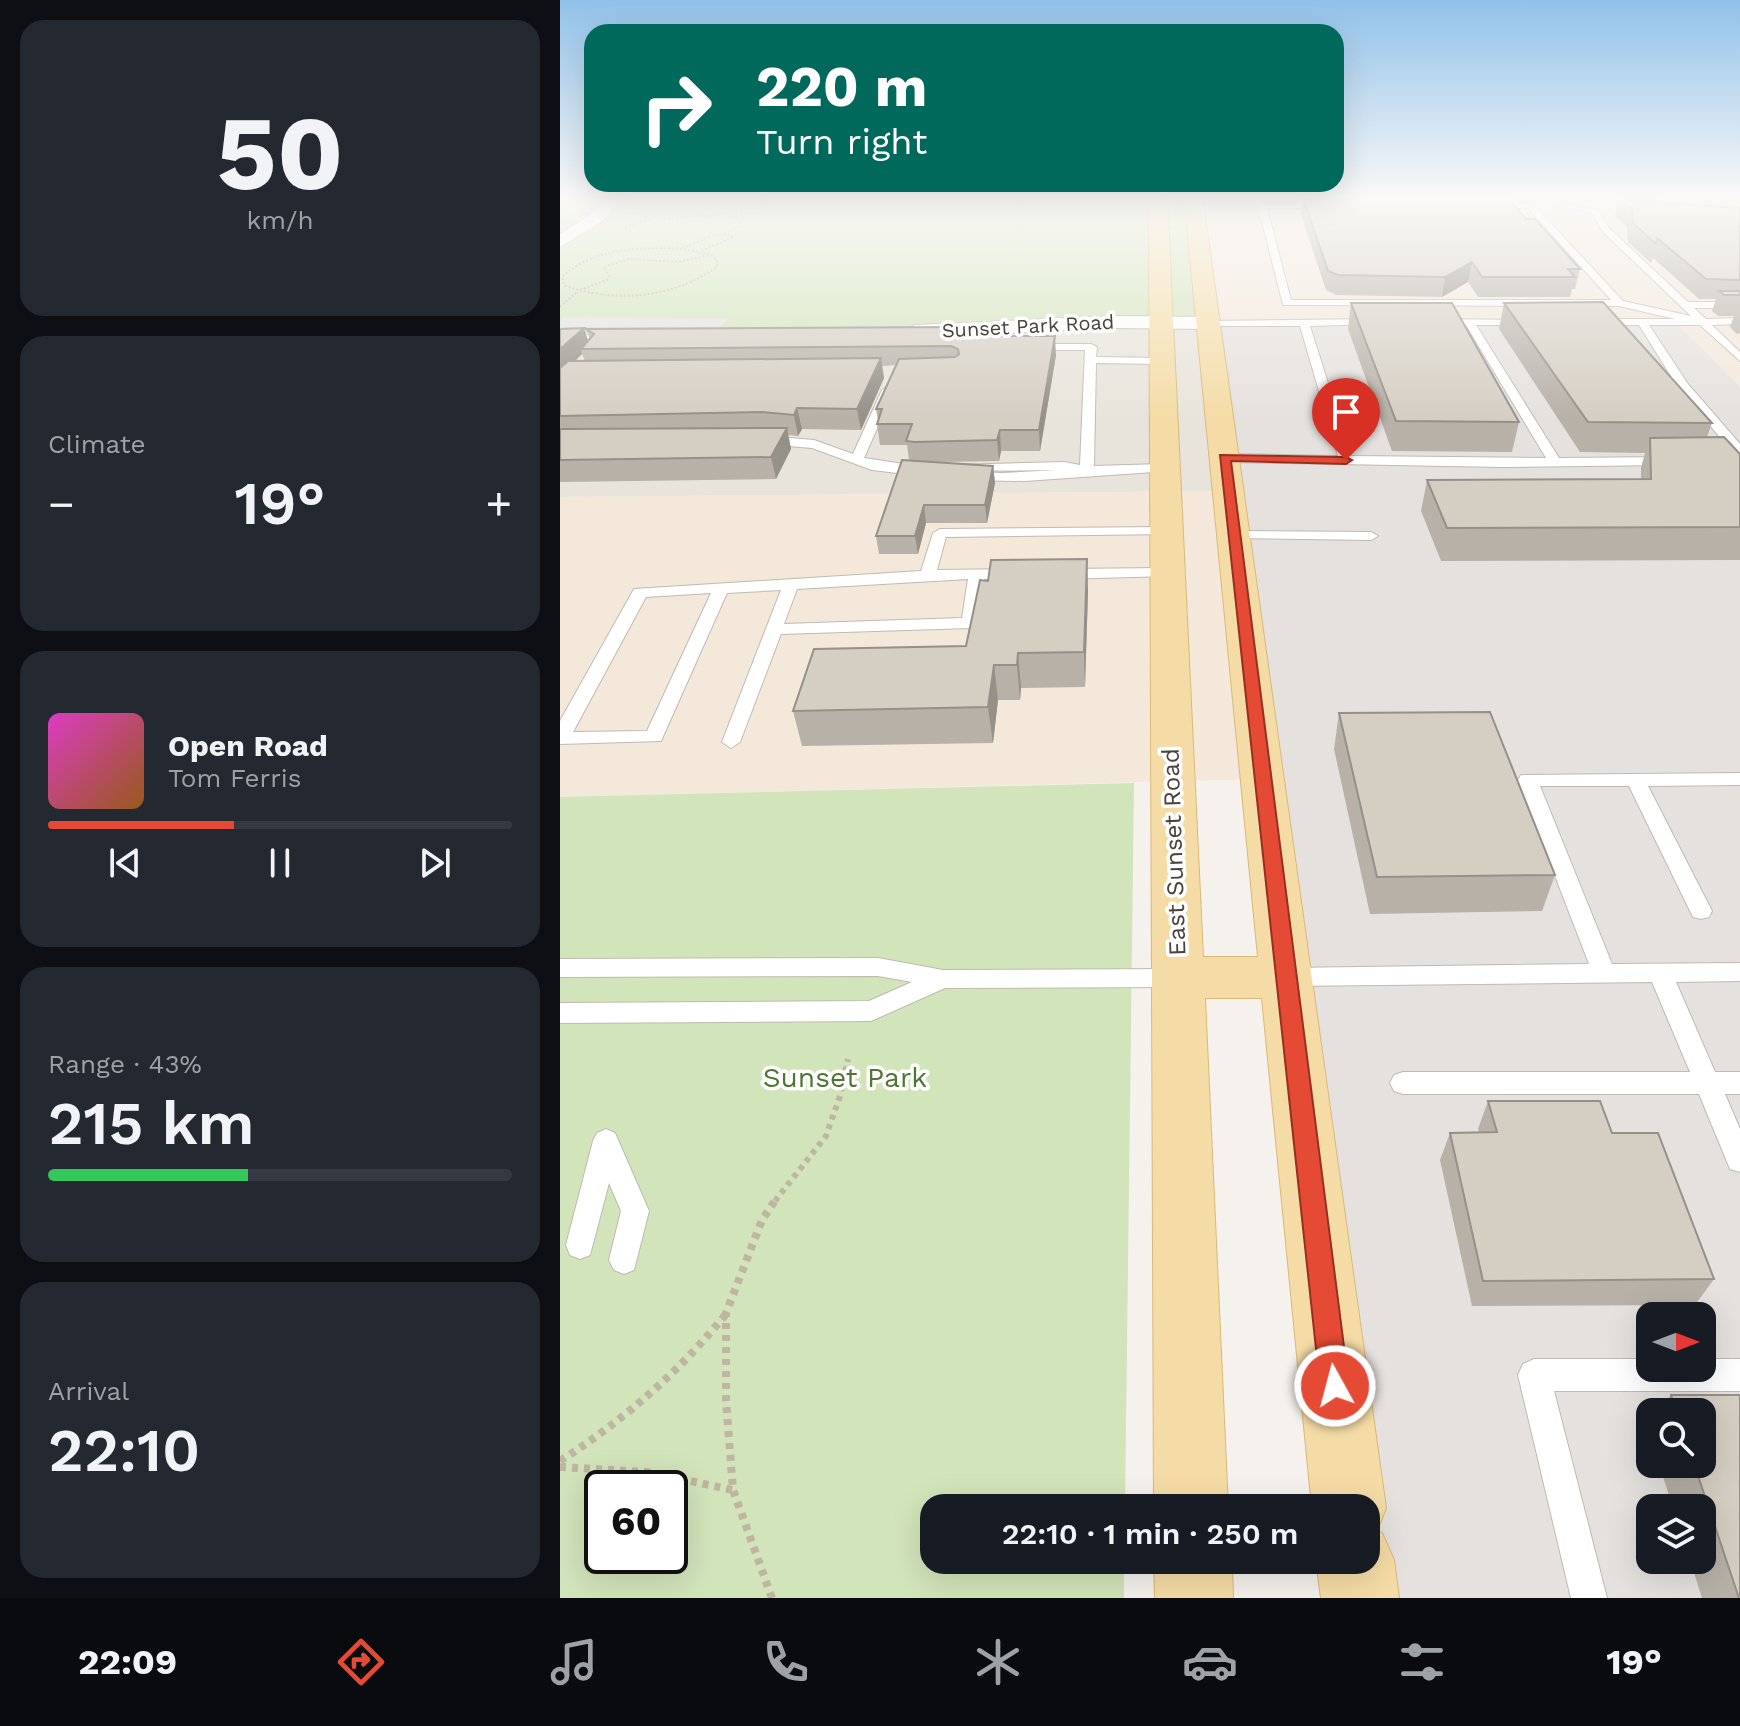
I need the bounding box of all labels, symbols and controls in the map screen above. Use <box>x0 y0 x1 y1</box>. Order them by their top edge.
text: 220 m <box>756 54 928 120</box>
icon: right <box>624 56 728 160</box>
text: 50 <box>216 92 344 214</box>
text: Turn right <box>756 121 927 163</box>
text: km/h <box>247 205 313 235</box>
street label: Sunset Park Road <box>941 309 1115 343</box>
pin <box>1312 378 1380 460</box>
icon: arrive <box>1324 390 1368 434</box>
text: Climate <box>48 429 146 459</box>
text: 19° <box>235 468 325 539</box>
text: − <box>48 478 75 530</box>
text: + <box>485 478 512 530</box>
text: Open Road <box>168 728 328 763</box>
street label: East Sunset Road <box>1156 748 1192 956</box>
text: Tom Ferris <box>168 763 301 793</box>
icon: previous <box>103 841 147 885</box>
icon: pause <box>258 841 302 885</box>
icon: next <box>413 841 457 885</box>
text: Range · 43% <box>48 1049 202 1079</box>
park label: Sunset Park <box>763 1061 927 1094</box>
text: 215 km <box>48 1088 255 1159</box>
north arrow <box>1636 1302 1716 1382</box>
map controls <box>1636 1302 1716 1574</box>
position arrow <box>1293 1344 1377 1428</box>
text: Arrival <box>48 1376 129 1406</box>
button: search <box>1636 1398 1716 1478</box>
text: 22:10 <box>48 1415 200 1486</box>
speed limit sign: 60 <box>584 1470 688 1574</box>
button: layers <box>1636 1494 1716 1574</box>
text: 22:10 · 1 min · 250 m <box>1002 1516 1298 1551</box>
icon: directions <box>333 1634 389 1690</box>
icon: music <box>546 1634 602 1690</box>
icon: phone <box>758 1634 814 1690</box>
icon: climate <box>970 1634 1026 1690</box>
icon: car <box>1182 1634 1238 1690</box>
icon: filters <box>1394 1634 1450 1690</box>
text: 22:09 <box>78 1641 177 1683</box>
text: 19° <box>1606 1641 1662 1683</box>

